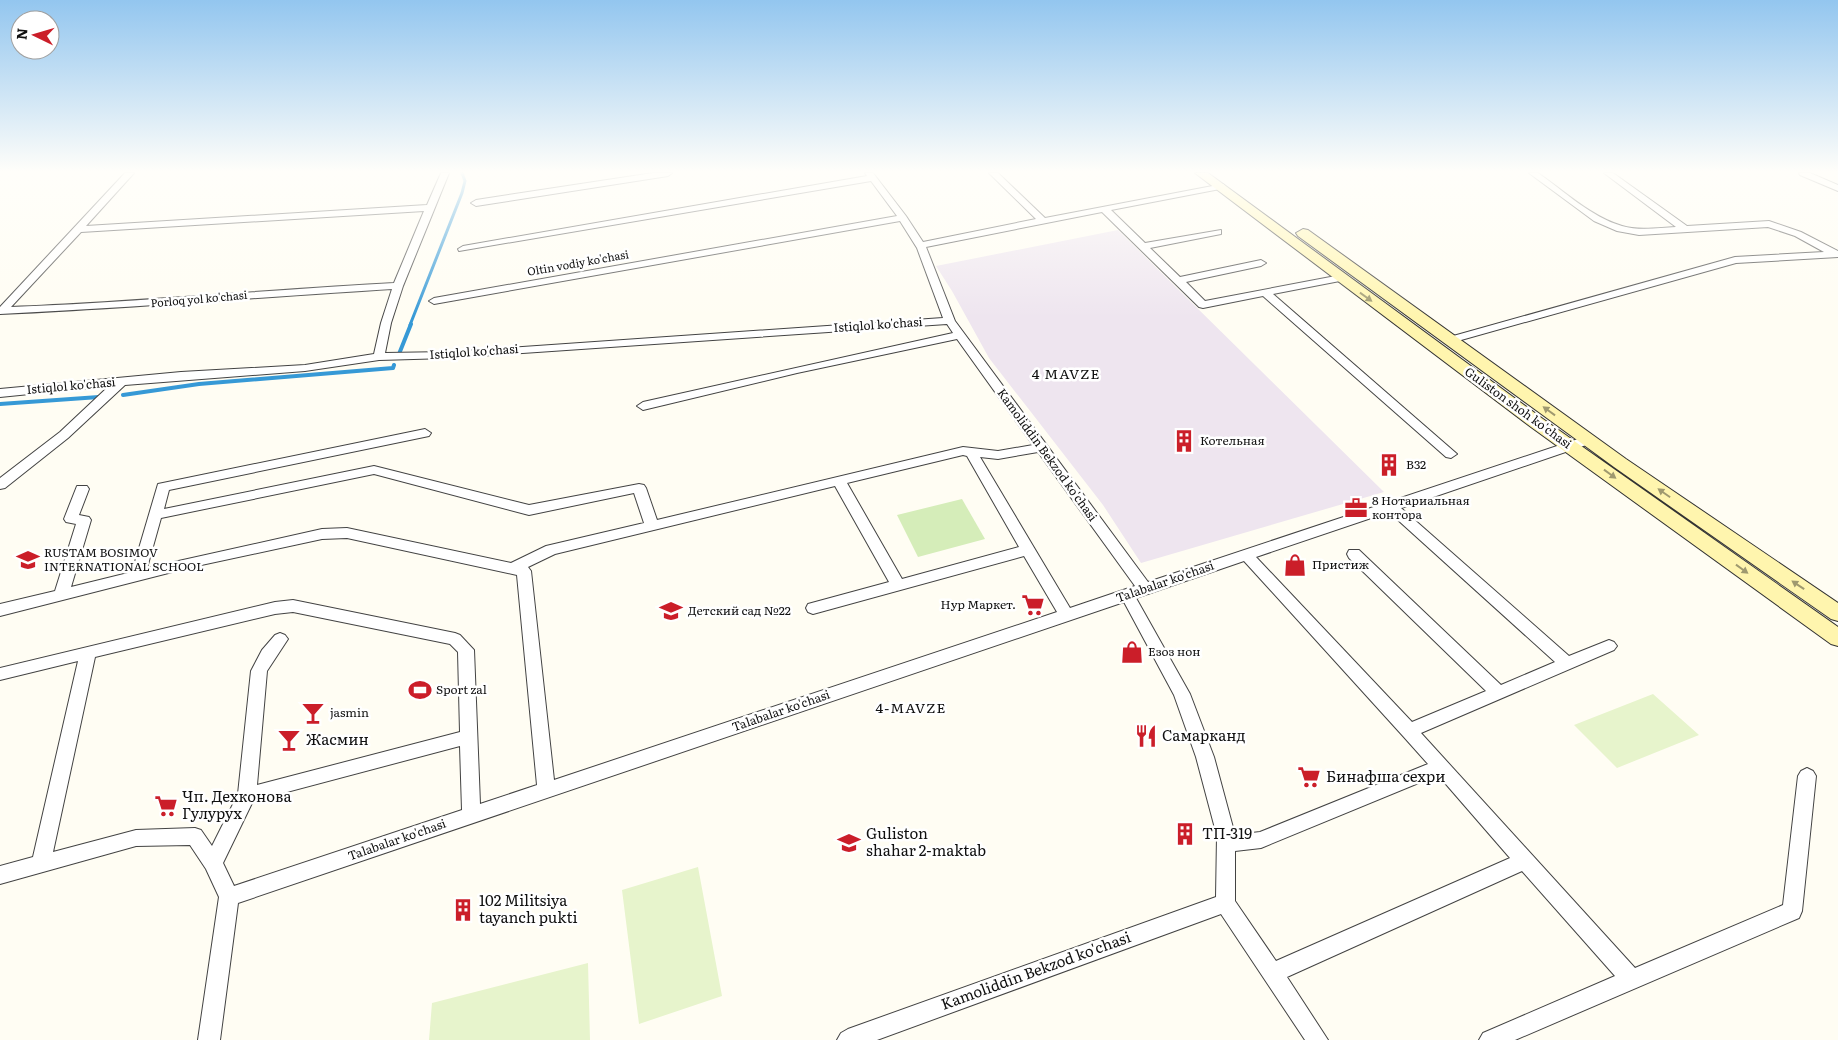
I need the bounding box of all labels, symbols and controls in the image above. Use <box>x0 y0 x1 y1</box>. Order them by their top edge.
north arrow <box>10 10 60 60</box>
text: N <box>11 27 32 41</box>
street label: Oltin vodiy ko'chasi <box>526 245 630 279</box>
street label: Porloq yol ko'chasi <box>150 286 248 310</box>
one-way arrow <box>1359 291 1372 302</box>
street label: Istiqlol ko'chasi <box>833 312 923 336</box>
street label: Istiqlol ko'chasi <box>429 339 519 363</box>
street label: Guliston shoh ko'chasi <box>1461 362 1576 452</box>
district label: 4 MAVZE <box>1032 363 1100 383</box>
street label: Istiqlol ko'chasi <box>26 372 116 398</box>
street label: Kamoliddin Bekzod ko'chasi <box>993 384 1102 525</box>
one-way arrow <box>1542 406 1556 416</box>
building icon: Котельная <box>1171 428 1197 454</box>
place label: Котельная <box>1200 431 1265 449</box>
building icon: B32 <box>1376 452 1402 478</box>
place label: B32 <box>1406 455 1426 473</box>
one-way arrow <box>1603 469 1617 479</box>
one-way arrow <box>1657 488 1671 498</box>
place label: 8 Нотариальная контора <box>1372 491 1470 523</box>
office icon: 8 Нотариальная контора <box>1343 495 1369 521</box>
place label: RUSTAM BOSIMOV INTERNATIONAL SCHOOL <box>44 543 204 575</box>
school or university icon: RUSTAM BOSIMOV INTERNATIONAL SCHOOL <box>15 547 41 573</box>
shop icon: Пристиж <box>1282 552 1308 578</box>
place label: Пристиж <box>1312 555 1370 573</box>
street label: Talabalar ko'chasi <box>1113 556 1216 606</box>
one-way arrow <box>1735 564 1749 574</box>
one-way arrow <box>1791 580 1804 590</box>
supermarket icon: Нур Маркет. <box>1020 592 1046 618</box>
place label: Нур Маркет. <box>941 595 1016 613</box>
school or university icon: Детский сад №22 <box>658 598 684 624</box>
place label: Детский сад №22 <box>688 601 791 619</box>
shop icon: Езоз нон <box>1119 639 1145 665</box>
place label: Езоз нон <box>1148 642 1200 660</box>
sports icon: Sport zal <box>407 677 433 703</box>
place label: Sport zal <box>436 680 487 698</box>
street label: Talabalar ko'chasi <box>729 685 832 735</box>
district label: 4-MAVZE <box>876 697 946 717</box>
bar icon: jasmin <box>300 700 326 726</box>
place label: jasmin <box>330 703 369 721</box>
restaurant icon: Самарканд <box>1133 723 1159 749</box>
place label: Самарканд <box>1162 723 1246 746</box>
bar icon: Жасмин <box>276 727 302 753</box>
place label: Жасмин <box>306 727 369 750</box>
supermarket icon: Бинафша сехри <box>1296 764 1322 790</box>
place label: Бинафша сехри <box>1326 764 1446 787</box>
place label: Чп. Дехконова Гулурух <box>182 784 293 824</box>
supermarket icon: Чп. Дехконова Гулурух <box>153 793 179 819</box>
street label: Talabalar ko'chasi <box>345 814 448 864</box>
place label: Guliston shahar 2-maktab <box>866 821 986 861</box>
building icon: ТП-319 <box>1172 821 1198 847</box>
place label: ТП-319 <box>1202 821 1252 844</box>
school or university icon: Guliston shahar 2-maktab <box>836 830 862 856</box>
place label: 102 Militsiya tayanch pukti <box>479 888 577 928</box>
building icon: 102 Militsiya tayanch pukti <box>450 897 476 923</box>
street label: Kamoliddin Bekzod ko'chasi <box>937 924 1134 1015</box>

